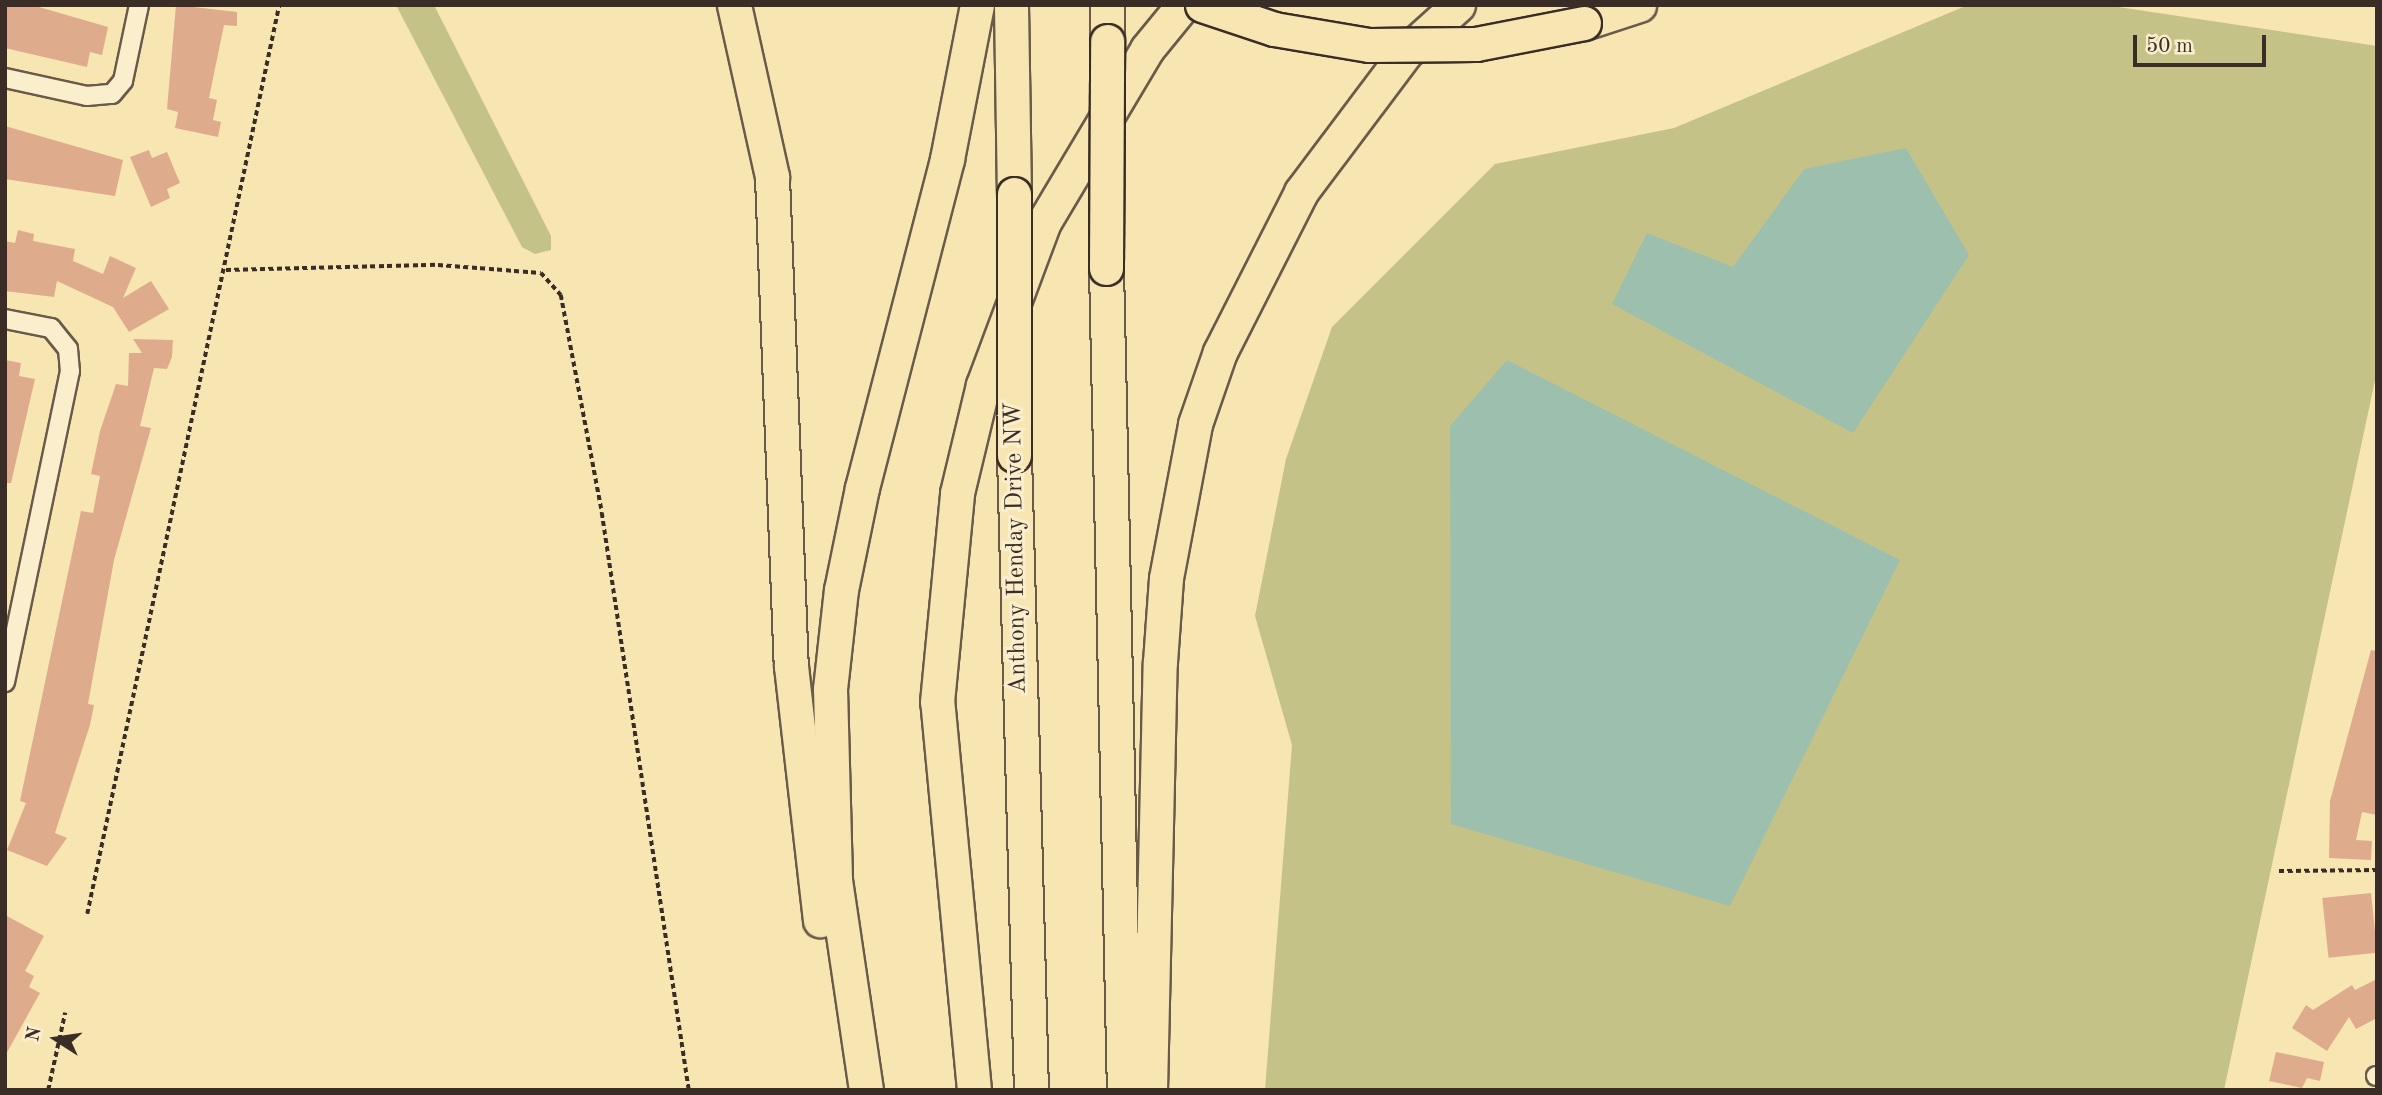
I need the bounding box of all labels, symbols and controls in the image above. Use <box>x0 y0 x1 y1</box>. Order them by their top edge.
scale bar <box>2137 21 2270 65</box>
text: 50 m <box>2146 36 2193 57</box>
street label: Anthony Henday Drive NW <box>1000 402 1034 694</box>
north arrow <box>21 1004 91 1074</box>
text: N <box>24 1025 46 1044</box>

